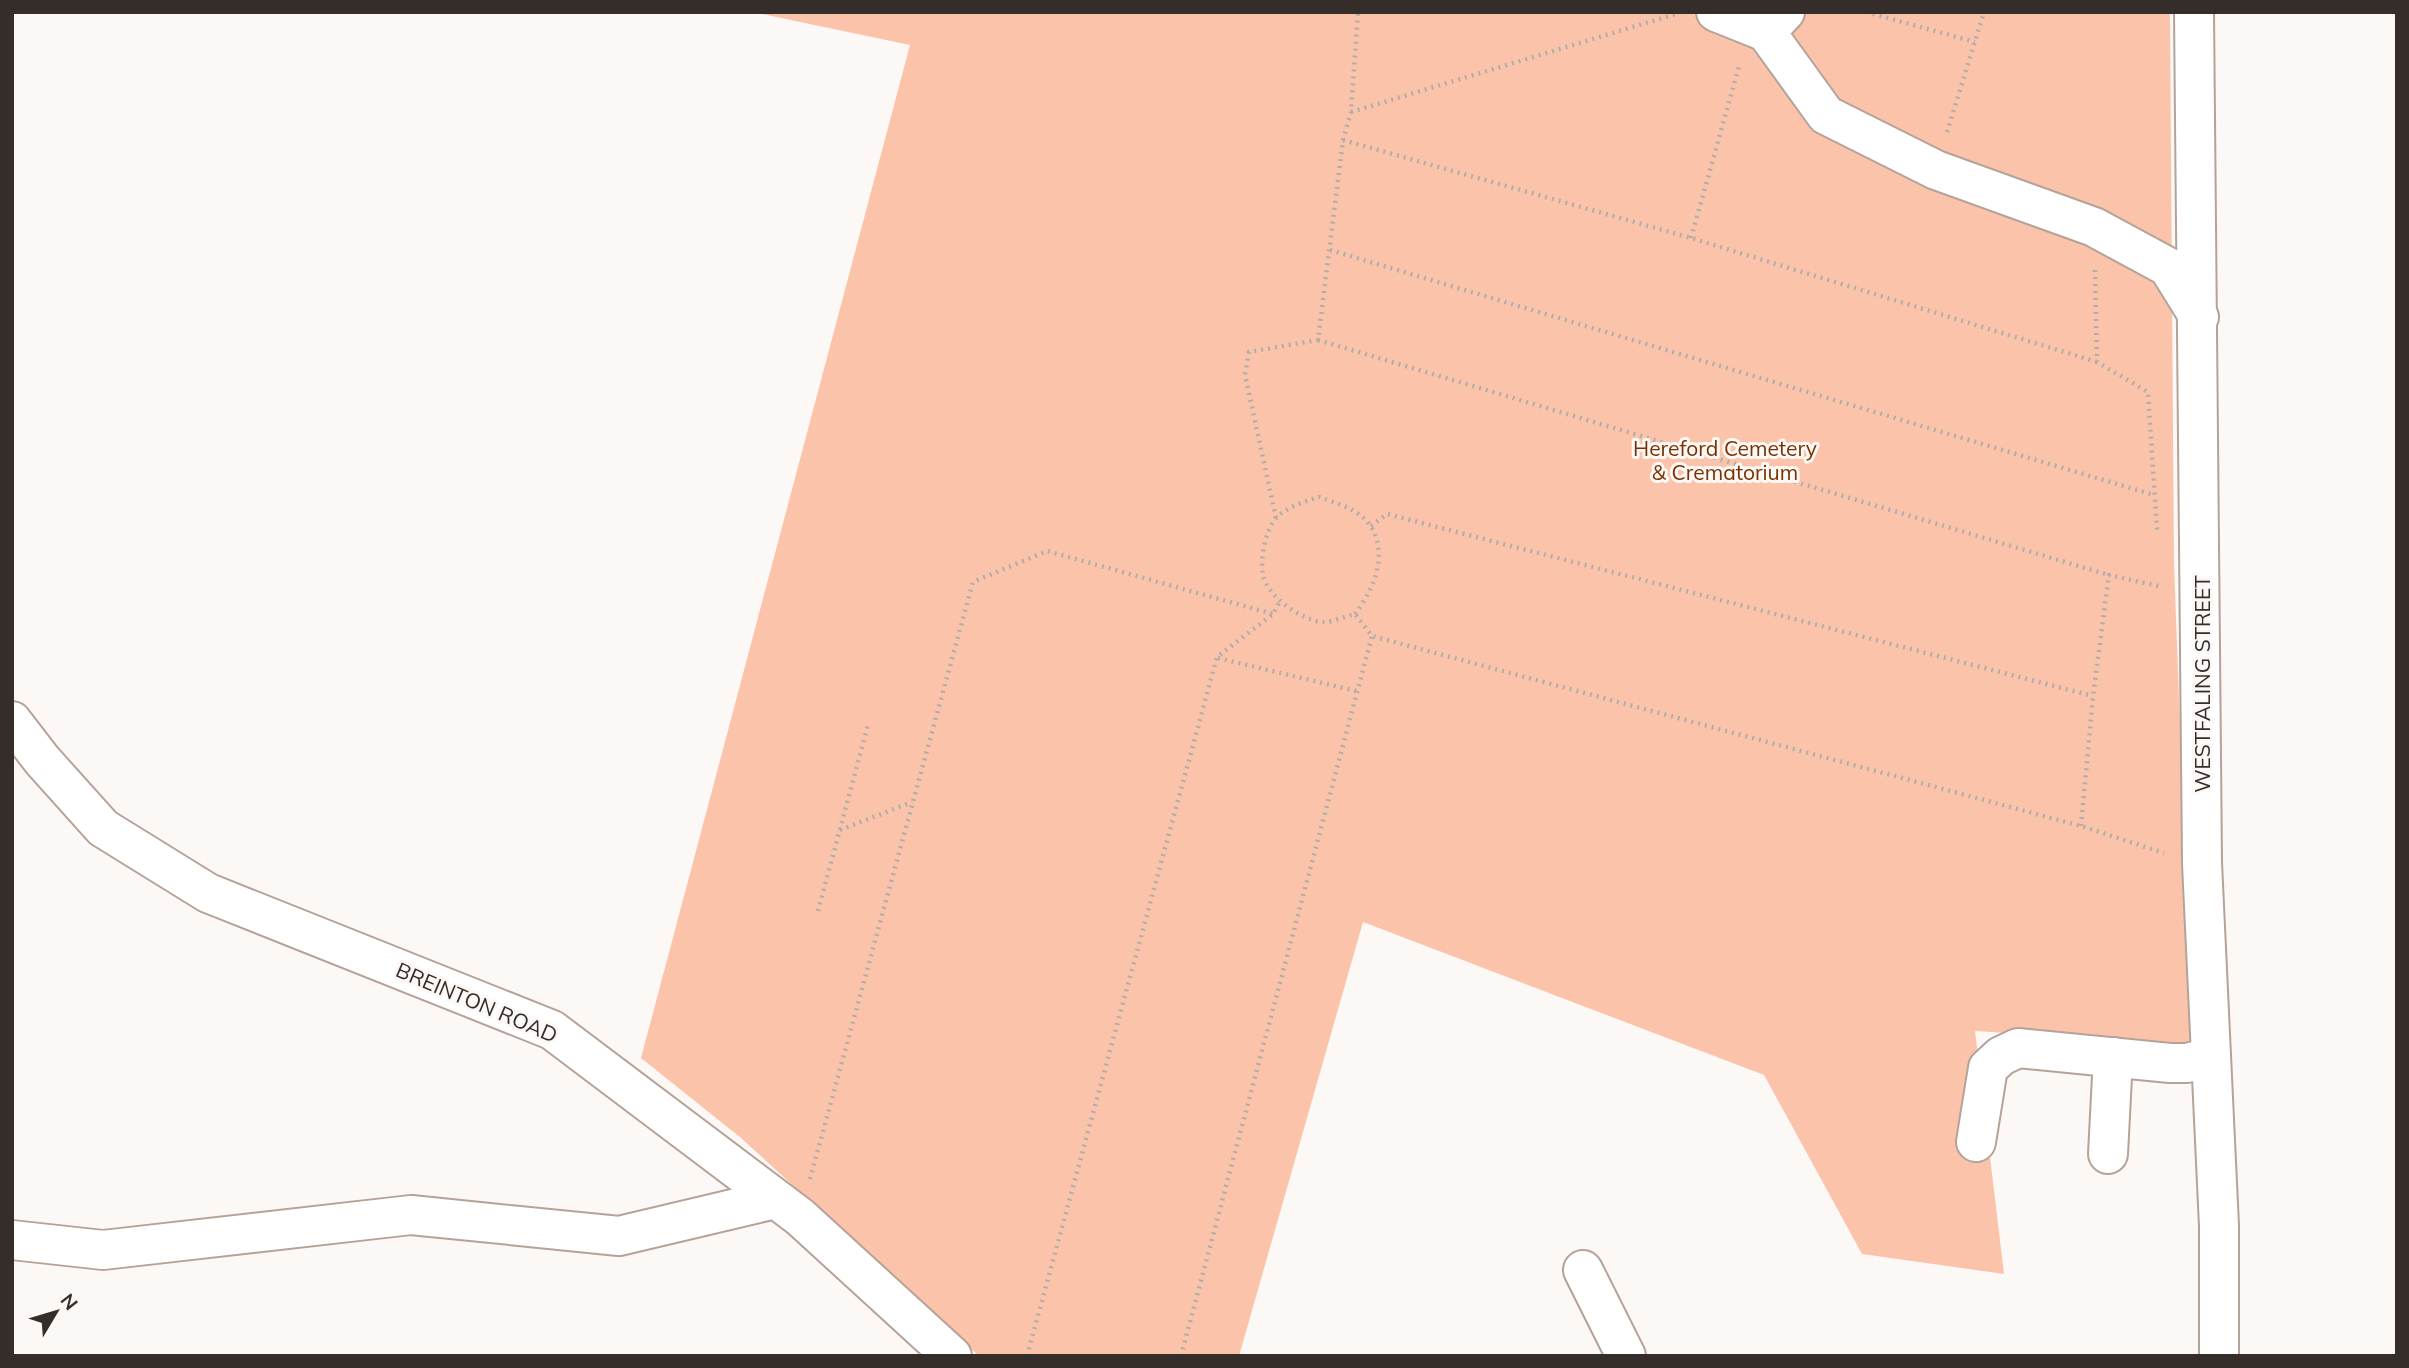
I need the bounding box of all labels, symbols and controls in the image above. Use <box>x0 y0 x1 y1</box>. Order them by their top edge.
park label: Hereford Cemetery & Crematorium <box>1633 435 1817 485</box>
street label: WESTFALING STREET <box>2189 575 2215 793</box>
street label: BREINTON ROAD <box>392 956 562 1048</box>
north arrow <box>21 1277 91 1347</box>
text: N <box>56 1288 83 1315</box>

